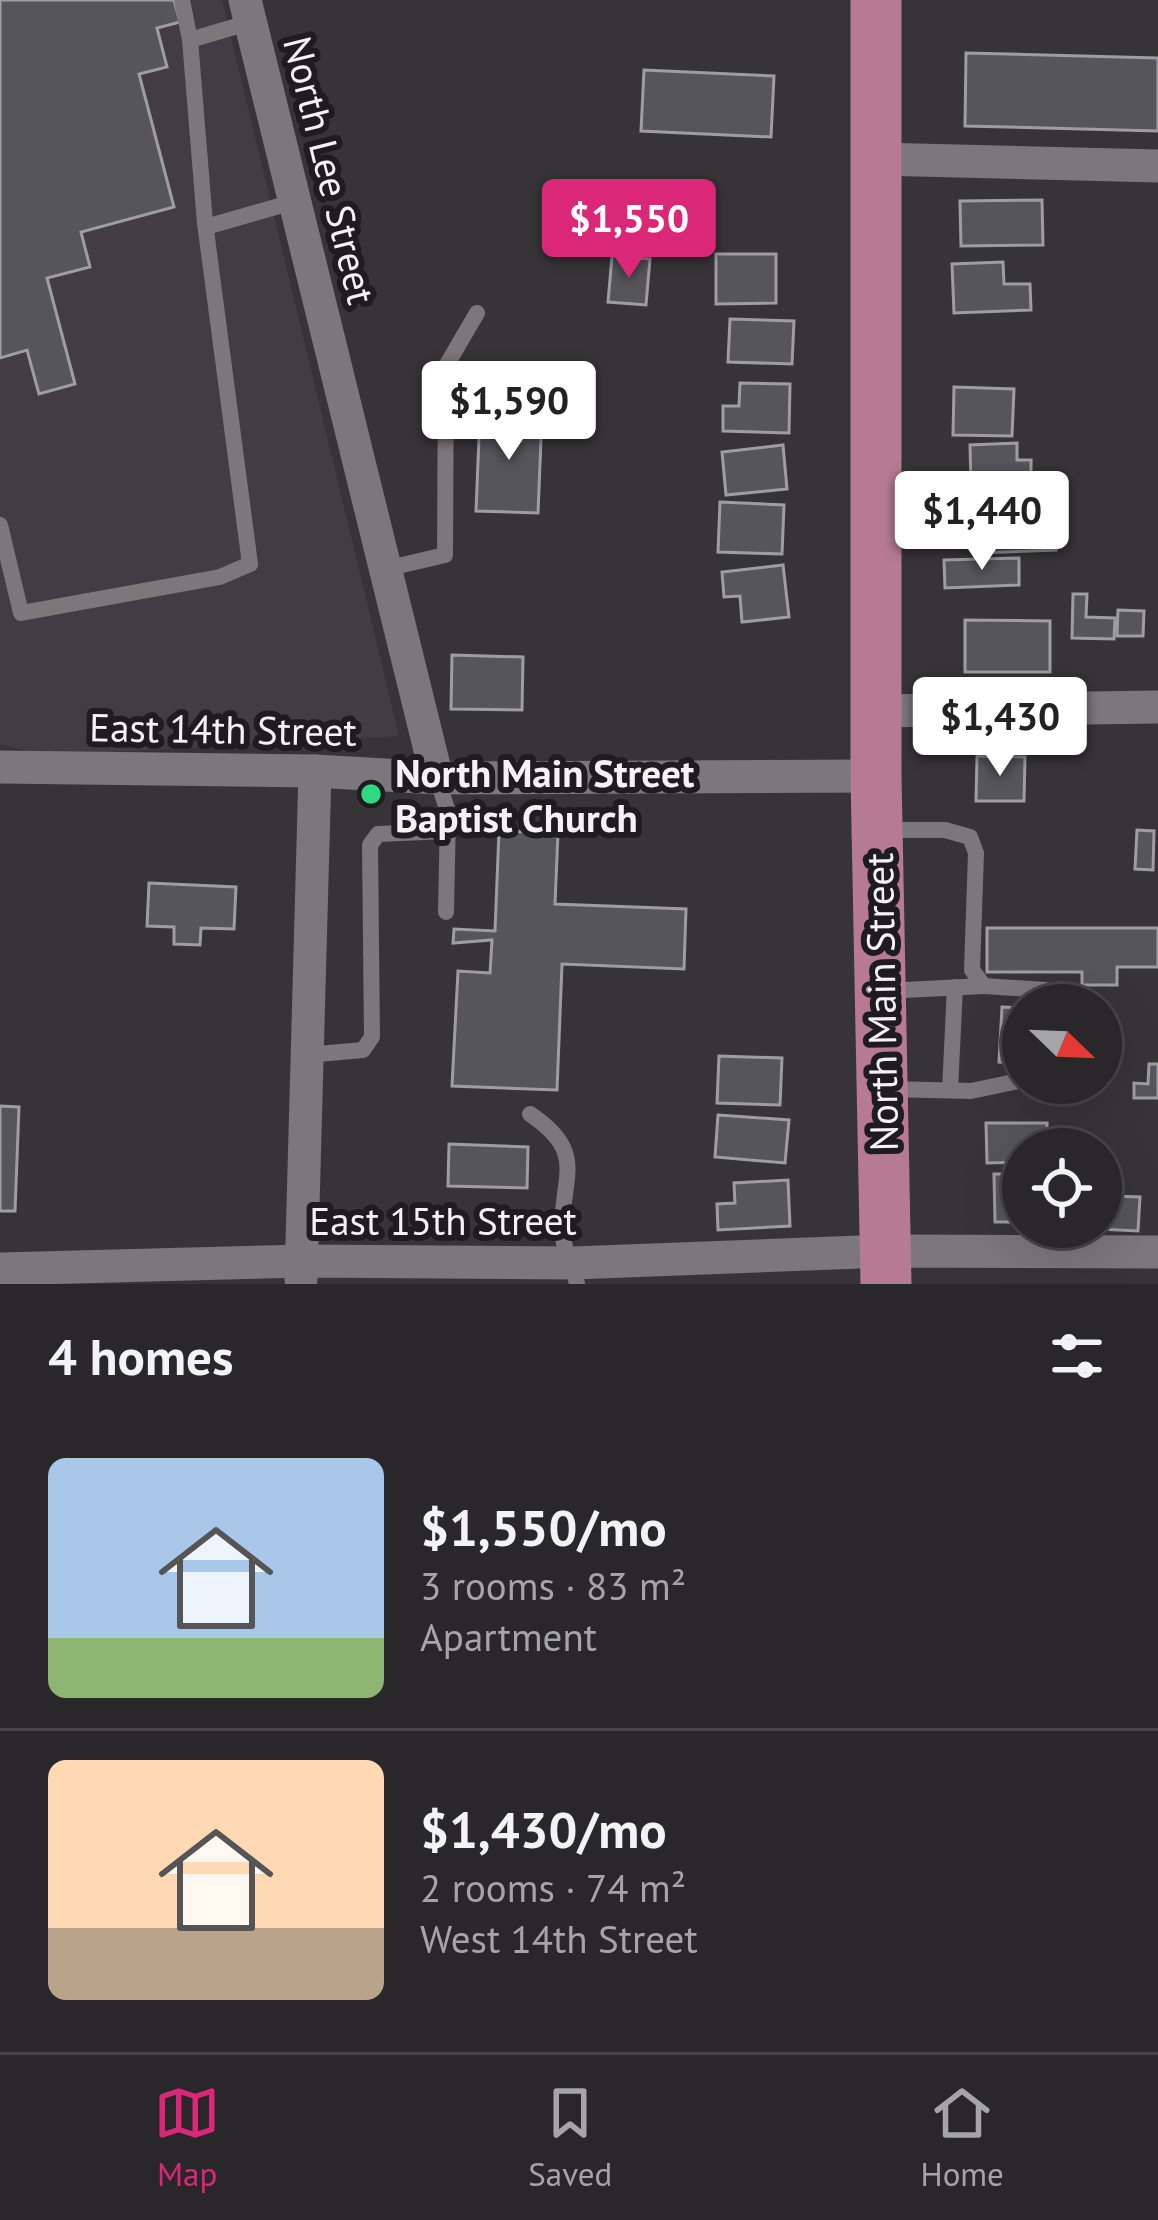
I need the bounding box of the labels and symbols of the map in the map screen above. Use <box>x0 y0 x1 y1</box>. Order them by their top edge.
street label: North Lee Street <box>272 31 388 309</box>
pin: $1,550 <box>531 179 727 281</box>
pin: $1,590 <box>411 361 607 463</box>
pin: $1,440 <box>884 471 1080 573</box>
pin: $1,430 <box>902 677 1098 779</box>
street label: East 14th Street <box>89 701 357 757</box>
place label: North Main Street Baptist Church <box>395 747 695 843</box>
marker: North Main Street Baptist Church <box>358 781 384 807</box>
street label: North Main Street <box>853 852 909 1152</box>
north arrow <box>1002 984 1122 1104</box>
street label: East 15th Street <box>309 1195 577 1246</box>

